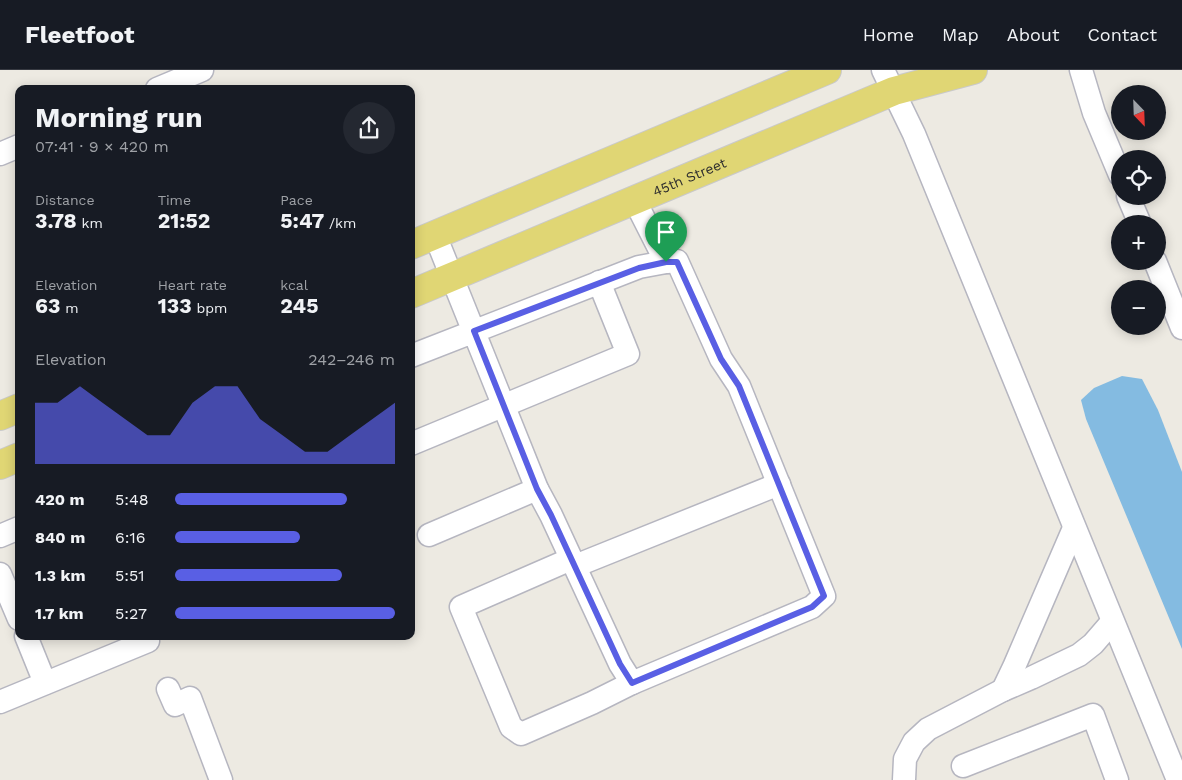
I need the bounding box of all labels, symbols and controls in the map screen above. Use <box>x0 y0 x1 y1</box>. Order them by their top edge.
text: Fleetfoot <box>25 21 134 49</box>
text: Home <box>863 24 914 45</box>
text: Map <box>942 24 979 45</box>
text: About <box>1007 24 1059 45</box>
text: Contact <box>1087 24 1157 45</box>
north arrow <box>1111 85 1166 140</box>
map controls <box>1111 85 1166 335</box>
text: Morning run <box>35 101 203 134</box>
button: share <box>343 102 395 154</box>
text: 07:41 · 9 × 420 m <box>35 137 169 156</box>
button: locate <box>1111 150 1166 205</box>
street label: 45th Street <box>650 154 729 200</box>
text: Distance <box>35 192 95 208</box>
text: Time <box>158 192 191 208</box>
text: Pace <box>280 192 313 208</box>
text: 3.78 <box>35 208 77 233</box>
text: 21:52 <box>158 208 210 233</box>
text: 5:47 <box>280 208 324 233</box>
pin <box>645 211 687 262</box>
text: km <box>77 215 103 231</box>
text: /km <box>324 215 356 231</box>
button: + <box>1111 215 1166 270</box>
icon: arrive <box>652 218 680 246</box>
text: Elevation <box>35 277 98 293</box>
text: Heart rate <box>158 277 227 293</box>
text: kcal <box>280 277 308 293</box>
button: − <box>1111 280 1166 335</box>
text: 63 <box>35 293 60 318</box>
text: 133 <box>158 293 192 318</box>
text: 245 <box>280 293 318 318</box>
text: m <box>60 300 79 316</box>
text: bpm <box>192 300 227 316</box>
text: Elevation <box>35 350 106 369</box>
text: 242–246 m <box>308 350 395 369</box>
text: 420 m <box>35 490 85 509</box>
text: 5:48 <box>115 490 149 509</box>
text: 840 m <box>35 528 85 547</box>
text: 6:16 <box>115 528 145 547</box>
text: 1.3 km <box>35 566 86 585</box>
text: 5:51 <box>115 566 145 585</box>
text: 1.7 km <box>35 604 84 623</box>
text: 5:27 <box>115 604 147 623</box>

